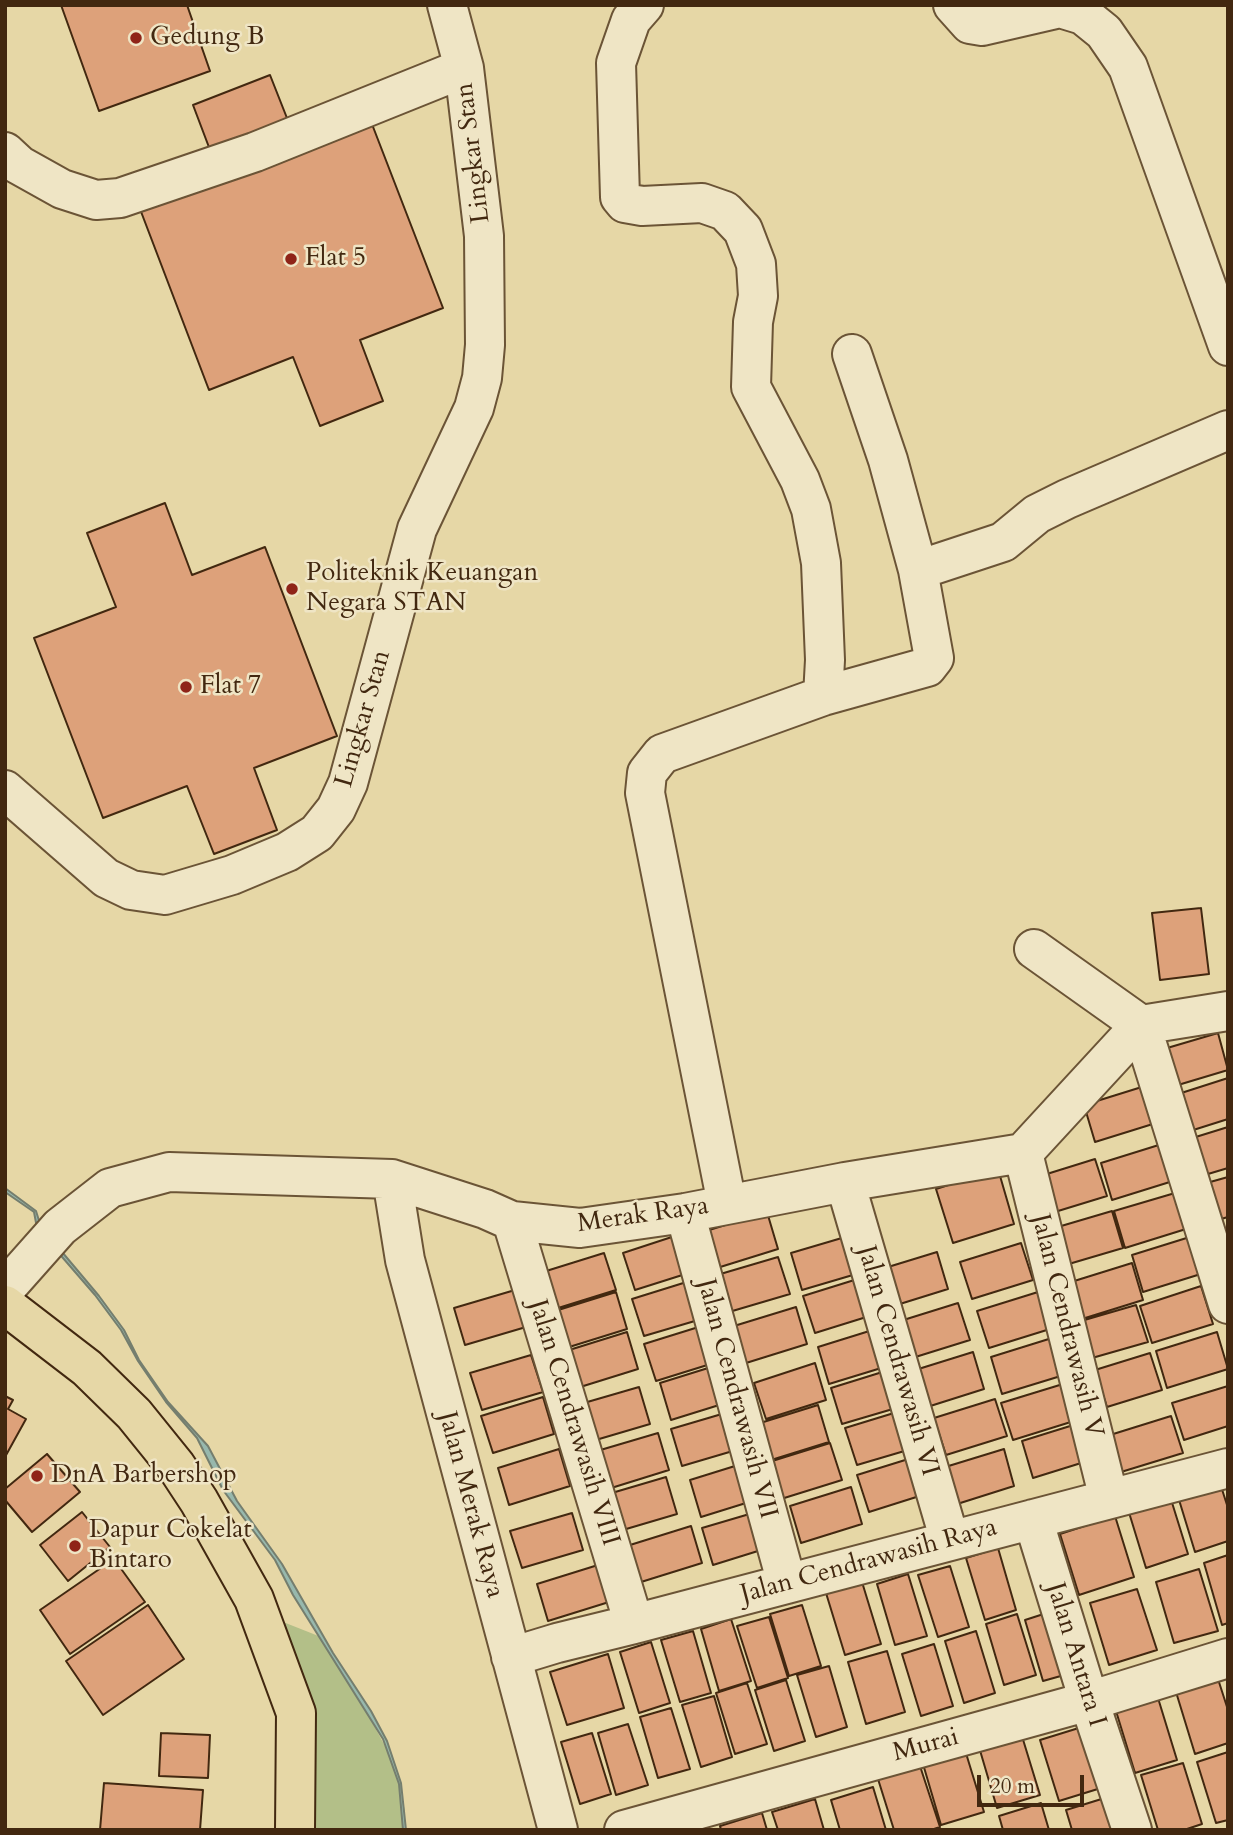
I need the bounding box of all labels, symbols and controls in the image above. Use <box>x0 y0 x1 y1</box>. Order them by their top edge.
place label: Gedung B <box>150 22 264 54</box>
marker: Gedung B <box>128 30 144 46</box>
street label: Lingkar Stan <box>450 81 498 225</box>
place label: Flat 5 <box>305 243 366 275</box>
marker: Flat 5 <box>283 251 299 267</box>
place label: Politeknik Keuangan Negara STAN <box>306 558 538 620</box>
marker: Politeknik Keuangan Negara STAN <box>284 581 300 597</box>
street label: Lingkar Stan <box>330 647 398 791</box>
place label: Flat 7 <box>200 671 261 703</box>
marker: Flat 7 <box>178 679 194 695</box>
street label: Merak Raya <box>575 1191 711 1241</box>
street label: Jalan Cendrawasih V <box>1023 1211 1109 1441</box>
street label: Jalan Cendrawasih VI <box>849 1242 945 1480</box>
street label: Jalan Cendrawasih VII <box>689 1276 783 1522</box>
street label: Jalan Cendrawasih VIII <box>521 1296 625 1550</box>
street label: Jalan Merak Raya <box>430 1408 510 1602</box>
place label: DnA Barbershop <box>51 1460 237 1492</box>
marker: DnA Barbershop <box>29 1468 45 1484</box>
street label: Jalan Cendrawasih Raya <box>737 1513 1001 1611</box>
place label: Dapur Cokelat Bintaro <box>89 1515 252 1576</box>
marker: Dapur Cokelat Bintaro <box>67 1538 83 1554</box>
street label: Jalan Antara I <box>1038 1579 1112 1731</box>
street label: Murai <box>890 1722 962 1770</box>
scale bar <box>981 1762 1088 1806</box>
text: 20 m <box>990 1772 1035 1801</box>

